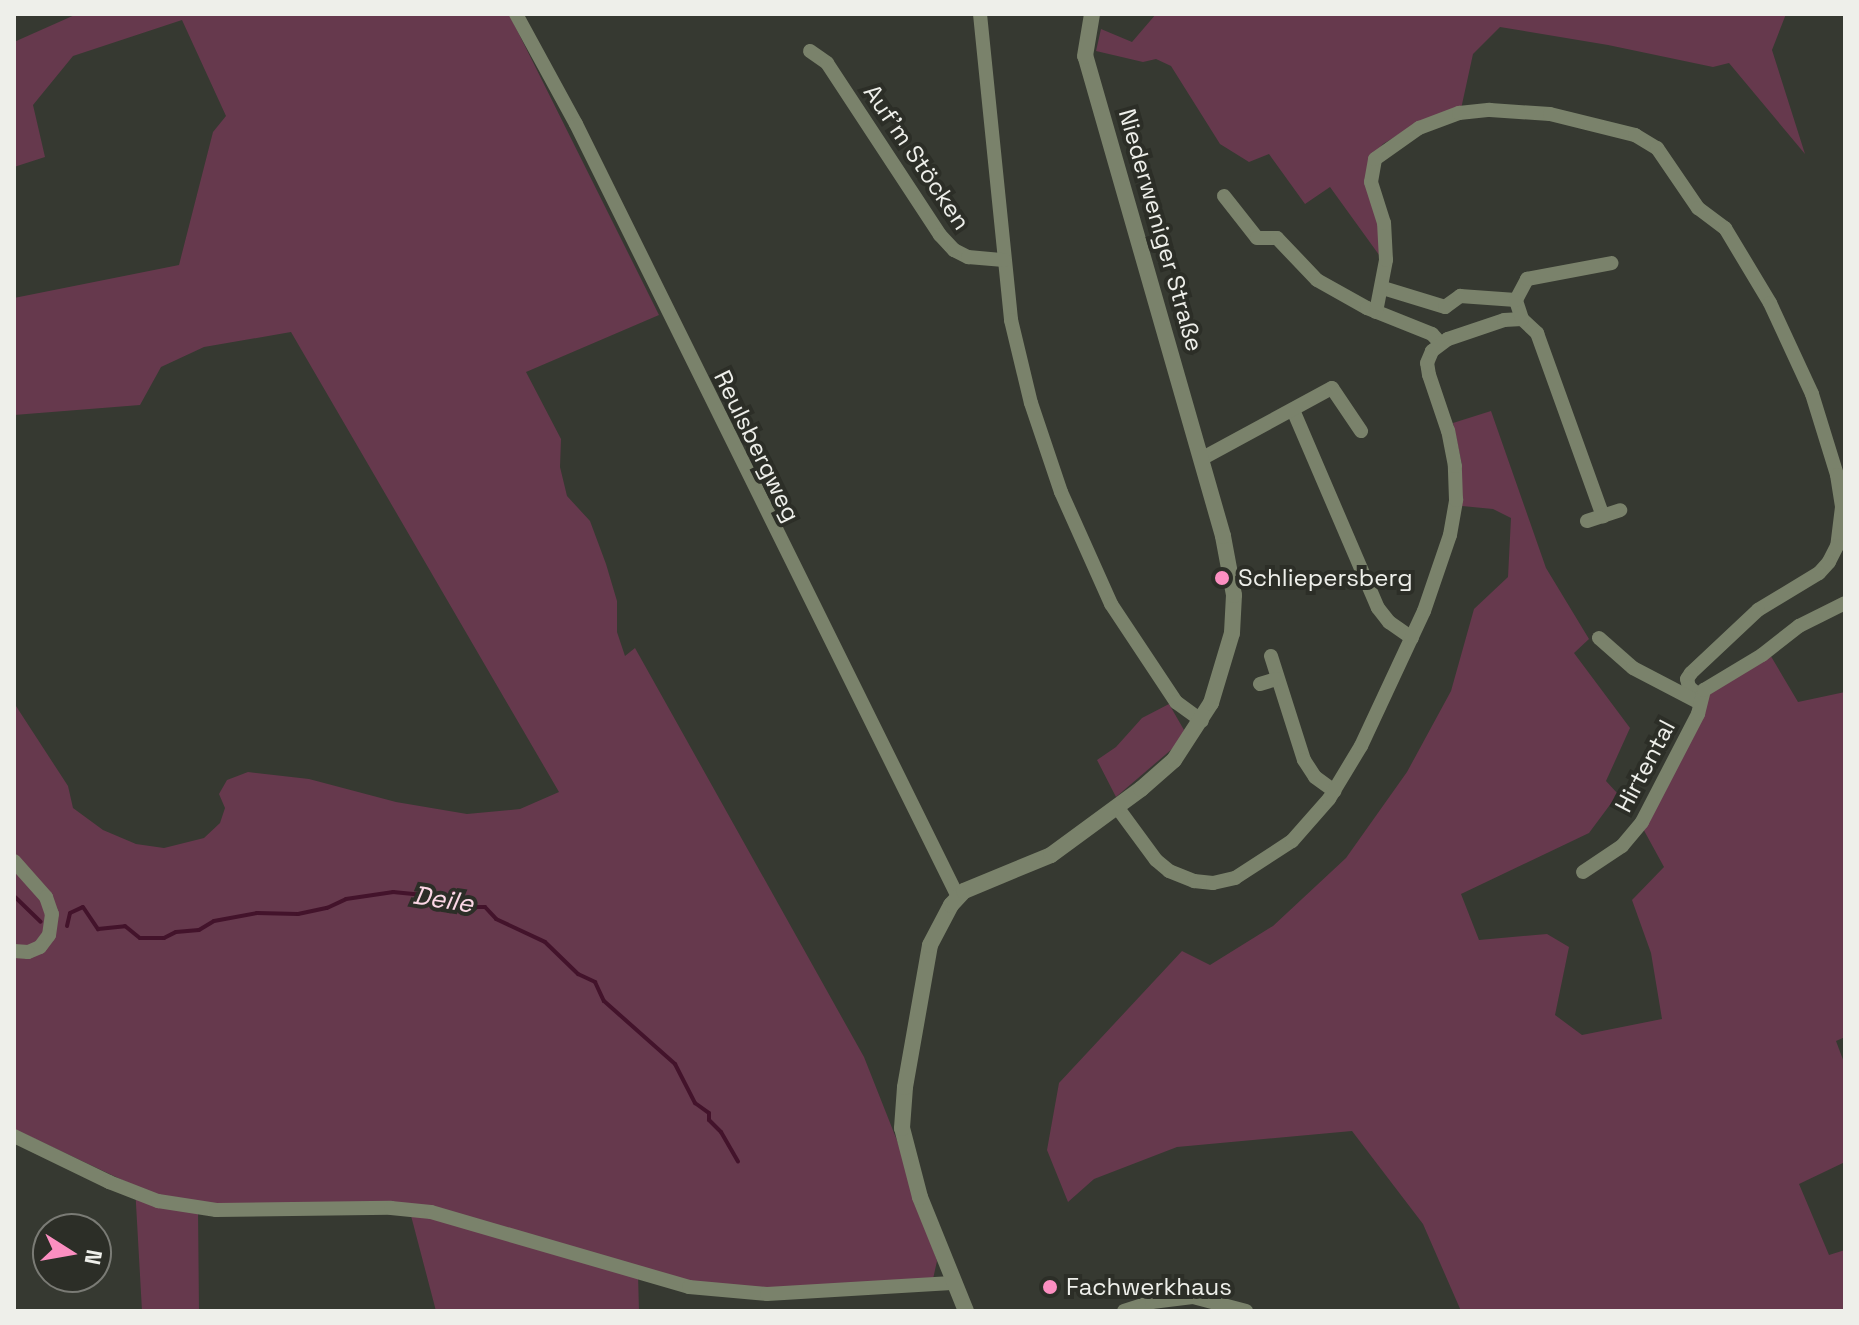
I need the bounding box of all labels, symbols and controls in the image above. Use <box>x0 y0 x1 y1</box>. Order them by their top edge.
street label: Auf'm Stöcken <box>858 79 976 235</box>
street label: Niederweniger Straße <box>1113 105 1209 355</box>
street label: Reulsbergweg <box>708 366 806 526</box>
place label: Schliepersberg <box>1238 564 1413 592</box>
marker: Schliepersberg <box>1213 569 1231 587</box>
street label: Hirtental <box>1609 715 1681 817</box>
water label: Deile <box>411 880 475 920</box>
north arrow <box>32 1213 112 1293</box>
text: N <box>78 1247 109 1267</box>
place label: Fachwerkhaus <box>1066 1273 1232 1301</box>
marker: Fachwerkhaus <box>1041 1278 1059 1296</box>

